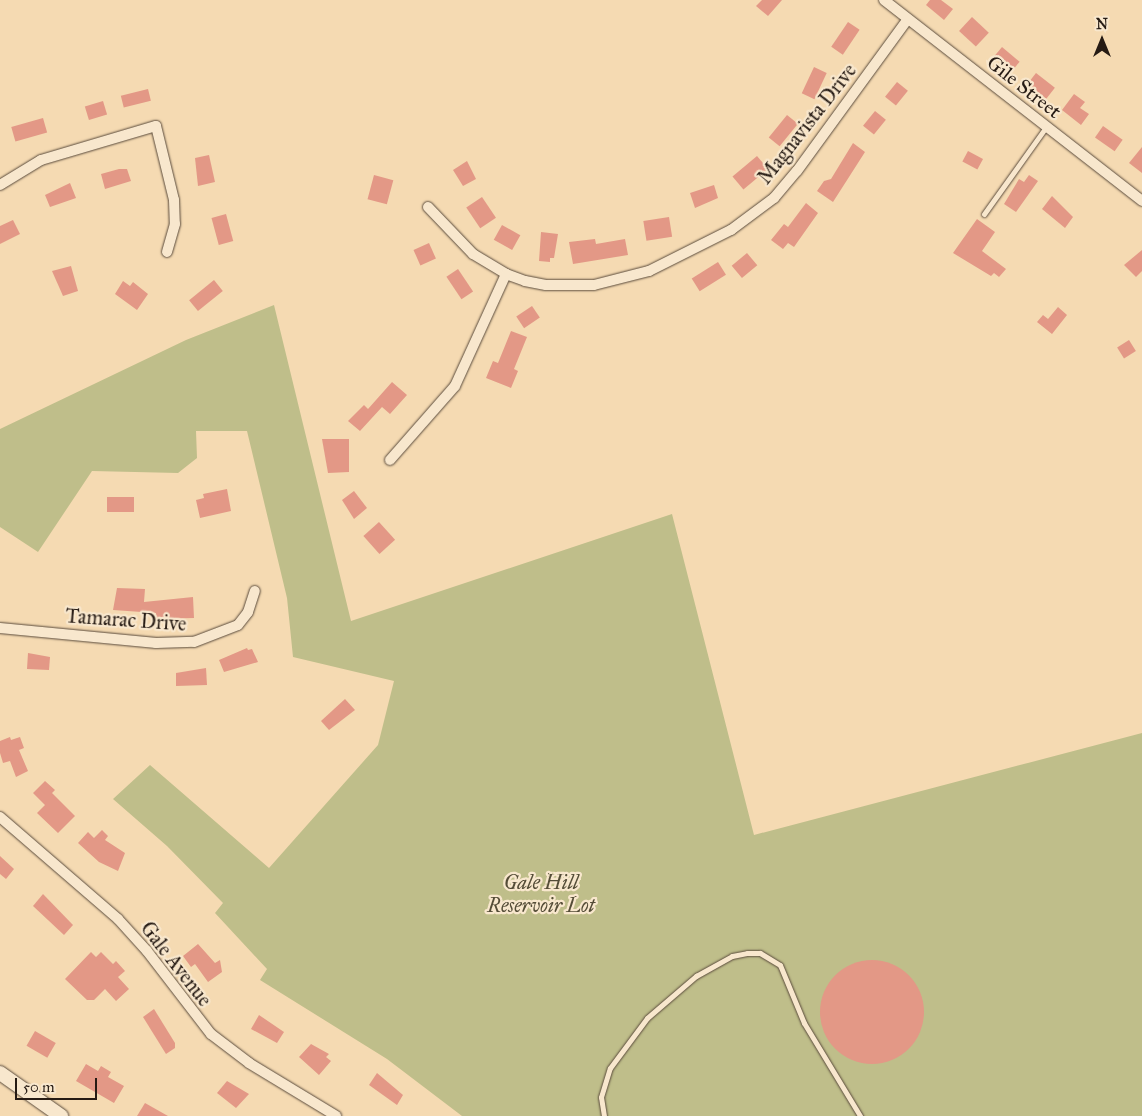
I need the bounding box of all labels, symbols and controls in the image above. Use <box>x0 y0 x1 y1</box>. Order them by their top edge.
north arrow <box>1077 15 1127 65</box>
text: N <box>1096 16 1108 33</box>
street label: Gile Street <box>982 51 1066 123</box>
street label: Magnavista Drive <box>753 59 861 189</box>
street label: Tamarac Drive <box>65 604 187 636</box>
park label: Gale Hill Reservoir Lot <box>487 871 595 918</box>
street label: Gale Avenue <box>135 917 217 1011</box>
scale bar <box>18 1068 100 1100</box>
text: 50 m <box>23 1078 55 1096</box>

